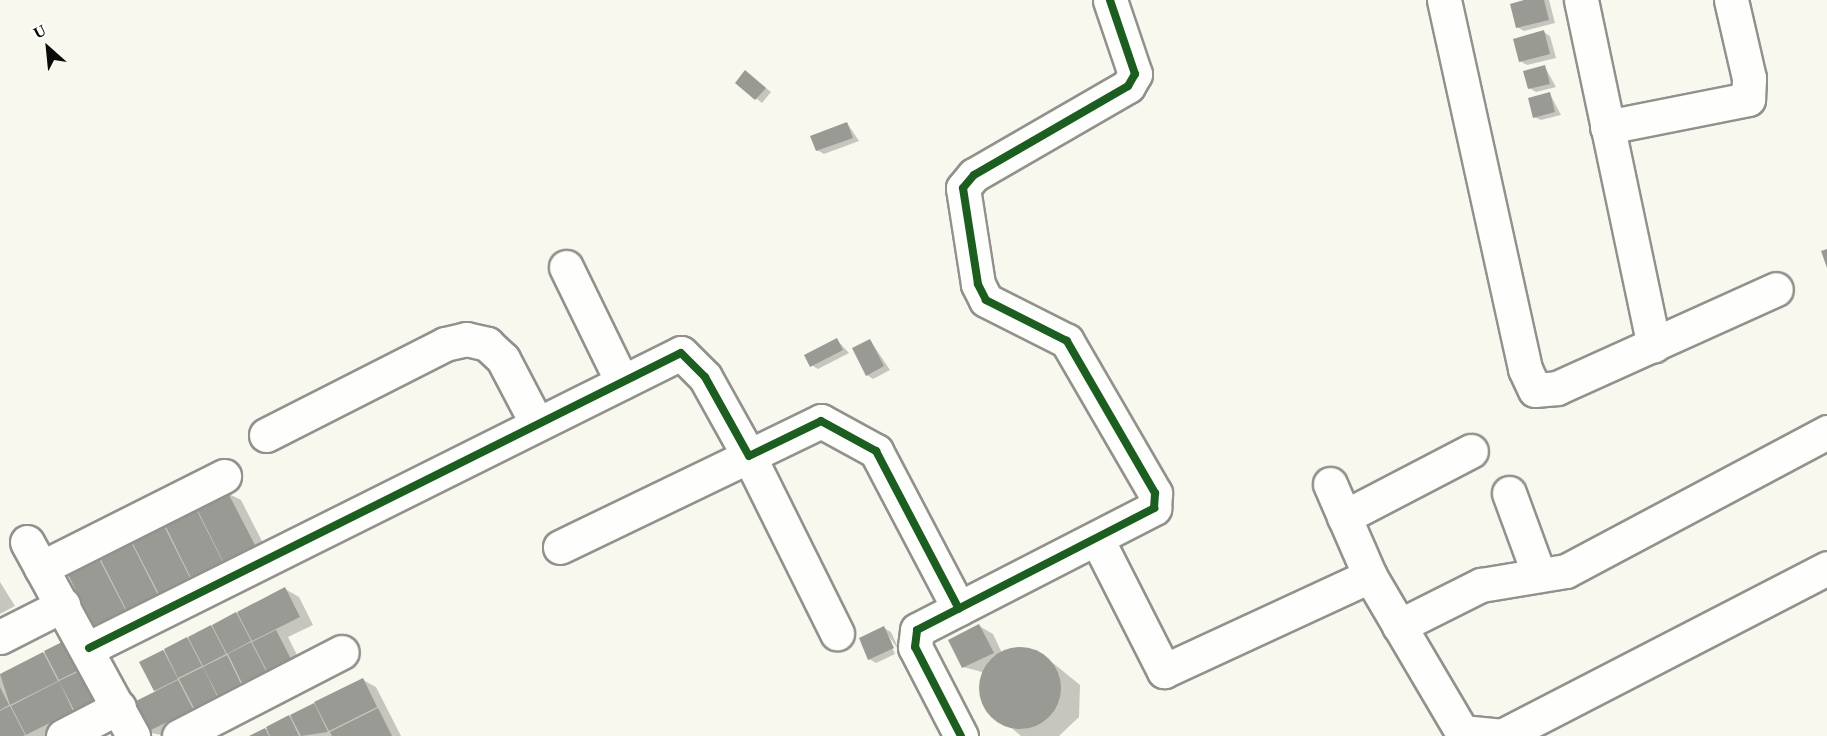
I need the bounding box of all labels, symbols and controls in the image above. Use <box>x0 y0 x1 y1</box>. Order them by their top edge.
north arrow <box>18 18 78 78</box>
text: U <box>31 21 49 42</box>

